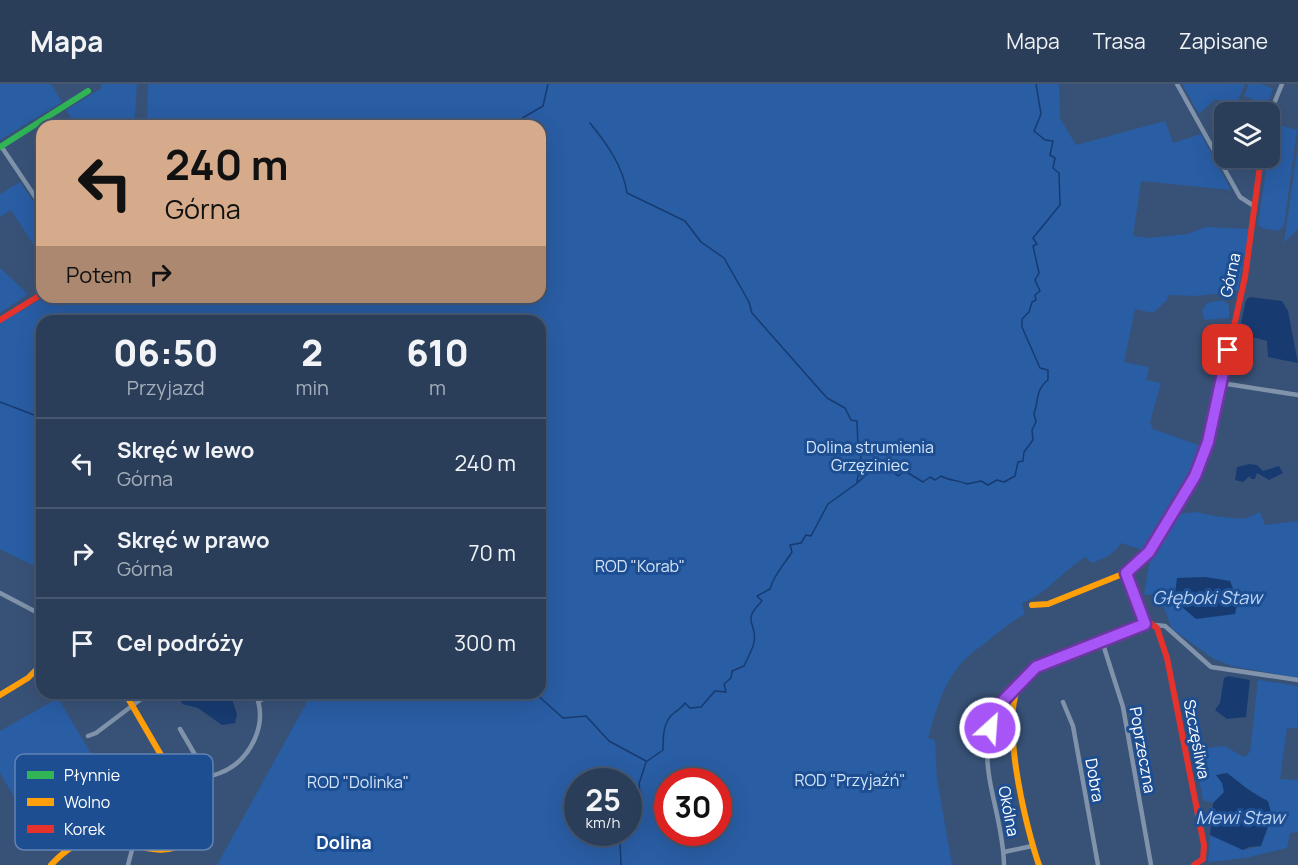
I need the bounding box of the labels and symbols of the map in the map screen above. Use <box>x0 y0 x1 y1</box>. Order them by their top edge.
street label: Górna <box>1215 251 1245 299</box>
pin <box>1202 324 1253 375</box>
park label: Dolina strumienia Grzęziniec <box>806 436 934 476</box>
park label: ROD "Korab" <box>595 555 685 577</box>
water label: Głęboki Staw <box>1152 585 1264 609</box>
position arrow <box>958 696 1022 760</box>
street label: Szczęśliwa <box>1179 697 1215 781</box>
street label: Poprzeczna <box>1125 705 1161 795</box>
legend <box>15 754 213 850</box>
street label: Dobra <box>1080 756 1110 804</box>
text: Płynnie <box>64 764 120 786</box>
speed limit sign: 30 <box>654 768 732 846</box>
park label: ROD "Przyjaźń" <box>794 769 906 791</box>
park label: ROD "Dolinka" <box>307 771 409 793</box>
street label: Okólna <box>993 784 1025 838</box>
text: Wolno <box>64 791 110 813</box>
water label: Mewi Staw <box>1196 805 1287 829</box>
text: Korek <box>64 818 106 840</box>
district label: Dolina <box>316 830 372 854</box>

